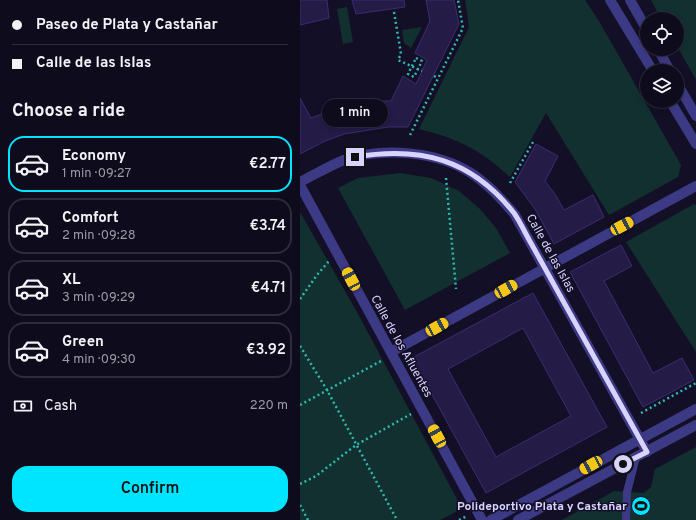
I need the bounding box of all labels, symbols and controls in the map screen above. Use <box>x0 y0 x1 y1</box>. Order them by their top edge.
map controls <box>640 12 684 108</box>
button: locate <box>640 12 684 56</box>
text: Paseo de Plata y Castañar <box>36 16 218 35</box>
text: Calle de las Islas <box>36 54 151 73</box>
button: layers <box>640 64 684 108</box>
callout: 1 min <box>322 99 388 127</box>
text: Choose a ride <box>12 100 125 123</box>
text: 1 min <box>340 105 370 121</box>
icon: car <box>14 146 50 182</box>
text: Economy <box>62 147 126 166</box>
route end <box>346 148 364 166</box>
text: €2.77 <box>249 155 286 174</box>
text: 1 min · 09:27 <box>62 166 131 182</box>
icon: car <box>14 208 50 244</box>
text: Comfort <box>62 209 119 228</box>
street label: Calle de las Islas <box>522 211 578 296</box>
car <box>609 215 635 237</box>
text: €3.74 <box>249 217 286 236</box>
text: 2 min · 09:28 <box>62 228 136 244</box>
car <box>340 266 362 292</box>
icon: car <box>14 270 50 306</box>
text: XL <box>62 271 80 290</box>
car <box>493 278 519 300</box>
text: €4.71 <box>251 279 286 298</box>
text: 3 min · 09:29 <box>62 290 135 306</box>
street label: Calle de los Afluentes <box>366 292 436 401</box>
car <box>424 316 450 338</box>
icon: car <box>14 332 50 368</box>
text: Green <box>62 333 104 352</box>
text: €3.92 <box>246 341 286 360</box>
text: 4 min · 09:30 <box>62 352 136 368</box>
icon: cash <box>12 395 34 417</box>
text: Cash <box>44 397 77 416</box>
text: 220 m <box>250 398 288 414</box>
car <box>426 423 448 449</box>
car <box>578 454 604 476</box>
route start <box>614 455 632 473</box>
button: Confirm <box>12 466 288 512</box>
sports icon: Polideportivo Plata y Castañar <box>630 495 652 517</box>
place label: Polideportivo Plata y Castañar <box>457 499 627 515</box>

